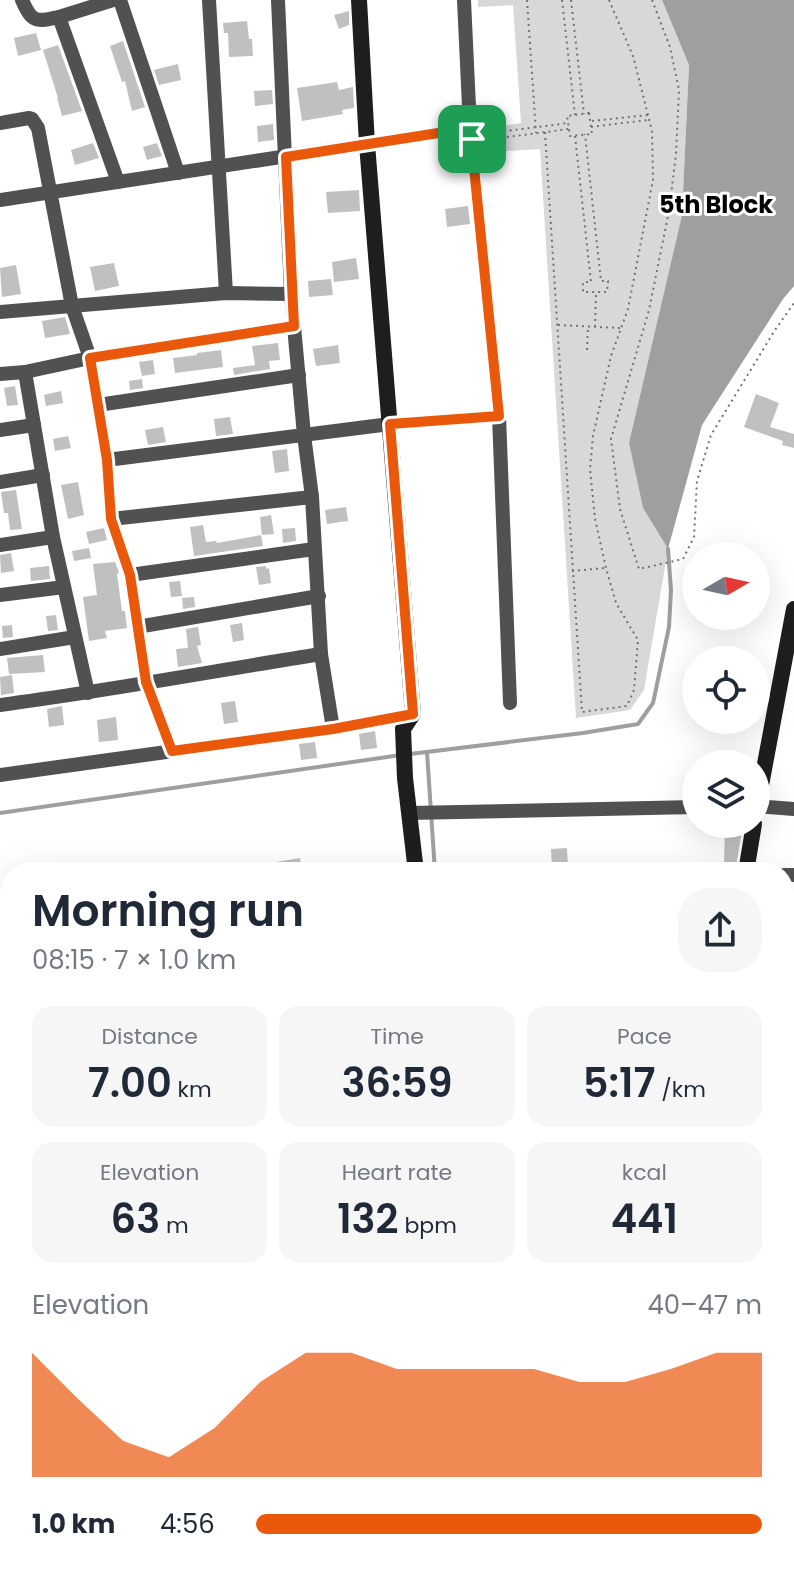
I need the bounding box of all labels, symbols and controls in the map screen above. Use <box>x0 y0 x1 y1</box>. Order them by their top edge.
pin <box>438 105 506 173</box>
icon: arrive <box>450 117 494 161</box>
district label: 5th Block <box>659 188 773 221</box>
north arrow <box>682 542 770 630</box>
map controls <box>682 542 770 838</box>
button: locate <box>682 646 770 734</box>
button: layers <box>682 750 770 838</box>
text: Morning run <box>32 880 304 941</box>
button: share <box>678 888 762 972</box>
text: 08:15 · 7 × 1.0 km <box>32 942 236 978</box>
text: Distance <box>101 1021 198 1052</box>
text: Time <box>370 1021 424 1052</box>
text: Pace <box>617 1021 672 1052</box>
text: 7.00 <box>88 1055 172 1111</box>
text: 36:59 <box>342 1055 452 1111</box>
text: 5:17 <box>583 1055 655 1111</box>
text: km <box>172 1074 212 1105</box>
text: /km <box>655 1074 706 1105</box>
text: Elevation <box>100 1157 199 1188</box>
text: Heart rate <box>342 1157 452 1188</box>
text: kcal <box>622 1157 667 1188</box>
text: 63 <box>111 1191 160 1247</box>
text: 132 <box>337 1191 399 1247</box>
text: 441 <box>611 1191 678 1247</box>
text: m <box>160 1210 189 1241</box>
text: bpm <box>399 1210 457 1241</box>
text: Elevation <box>32 1287 149 1323</box>
text: 40–47 m <box>647 1287 762 1323</box>
text: 1.0 km <box>32 1506 115 1542</box>
text: 4:56 <box>160 1506 215 1542</box>

